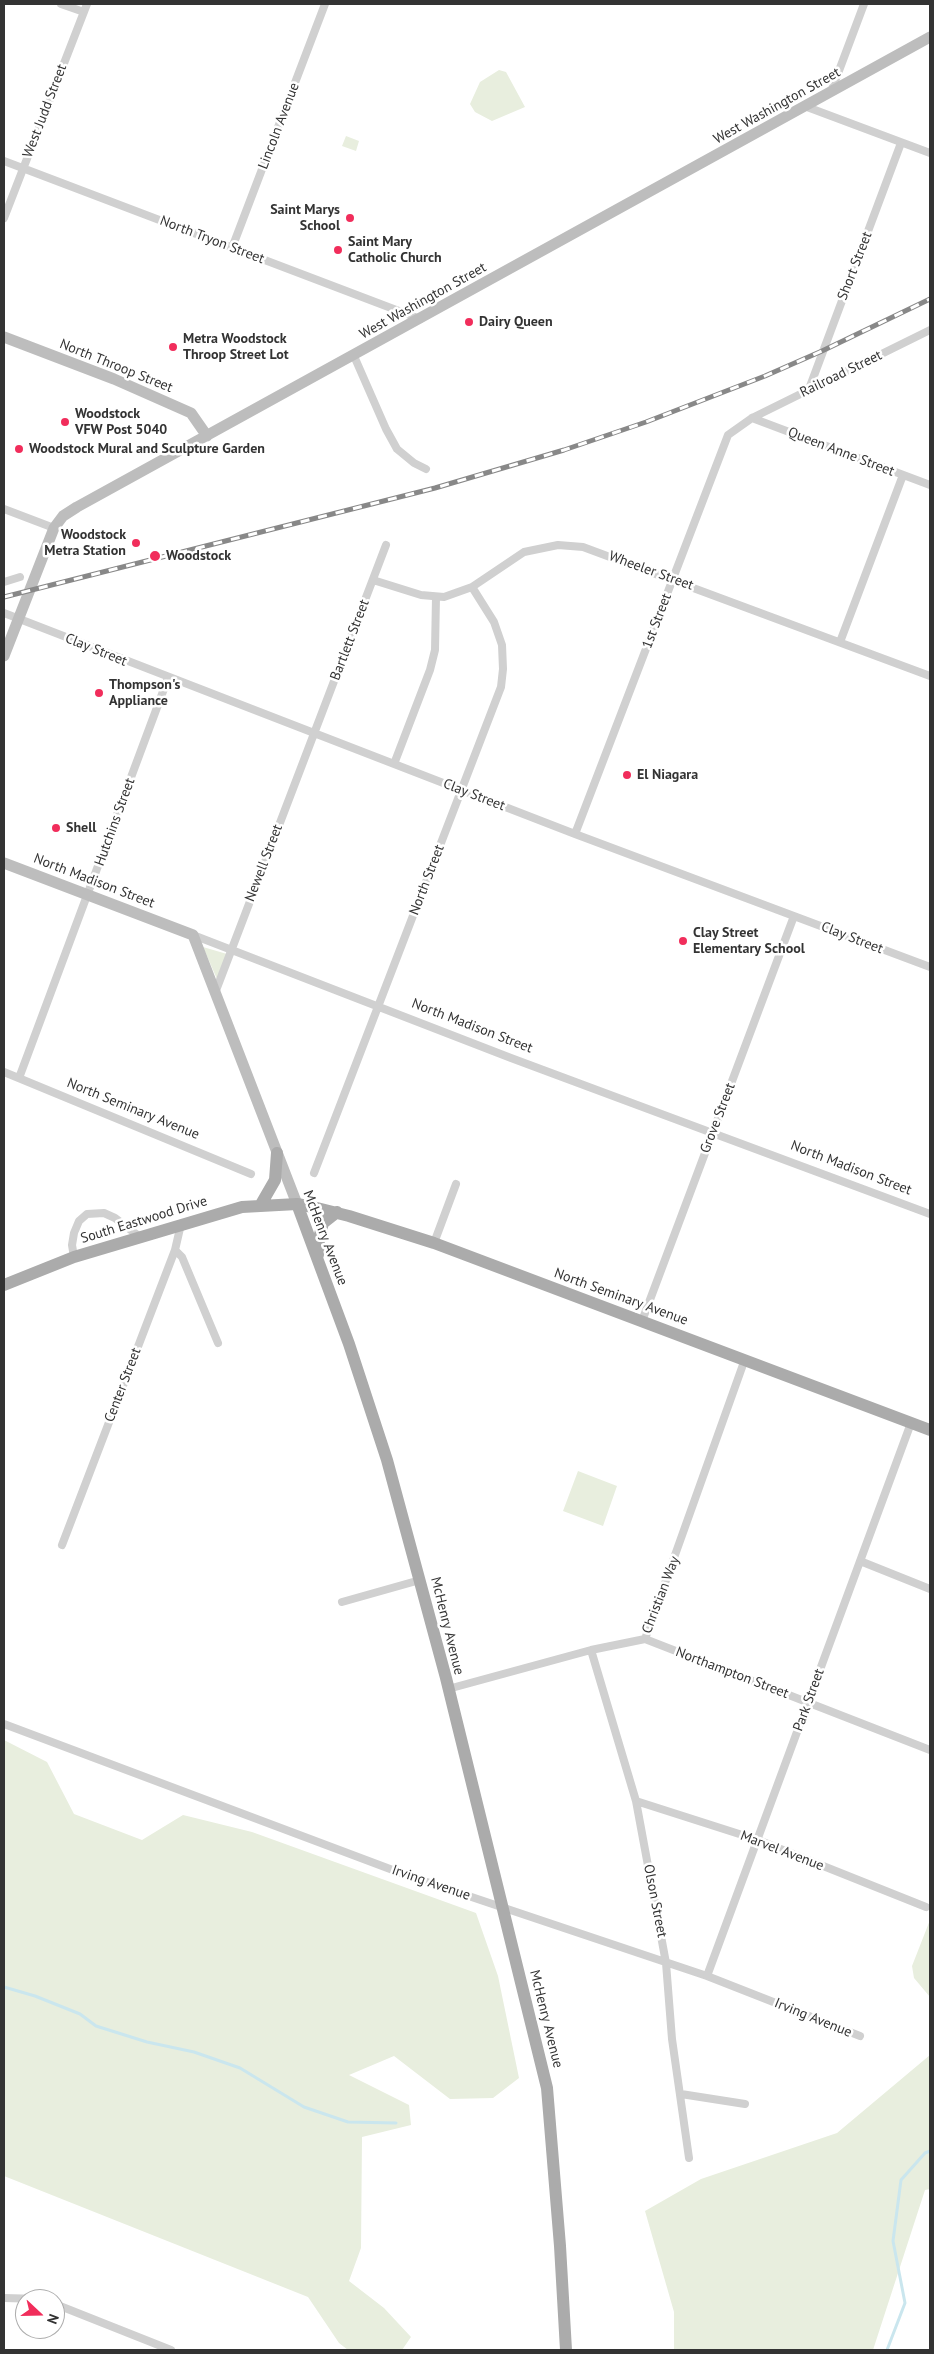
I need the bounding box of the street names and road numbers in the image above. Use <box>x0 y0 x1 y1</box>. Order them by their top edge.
street label: West Judd Street <box>19 62 71 160</box>
street label: West Washington Street <box>711 64 843 148</box>
street label: Lincoln Avenue <box>255 80 303 172</box>
street label: North Tryon Street <box>157 212 267 268</box>
street label: Short Street <box>834 229 876 303</box>
street label: West Washington Street <box>357 259 489 343</box>
street label: North Throop Street <box>57 336 175 396</box>
street label: Railroad Street <box>797 347 885 401</box>
street label: Queen Anne Street <box>785 424 897 480</box>
street label: Wheeler Street <box>606 548 696 594</box>
street label: 1st Street <box>639 591 675 651</box>
street label: Bartlett Street <box>327 597 373 683</box>
street label: Clay Street <box>63 630 129 670</box>
street label: Hutchins Street <box>91 776 139 868</box>
street label: Clay Street <box>441 776 507 814</box>
street label: Newell Street <box>242 822 286 904</box>
street label: North Street <box>406 842 448 918</box>
street label: North Madison Street <box>31 850 157 912</box>
street label: Clay Street <box>819 919 885 957</box>
street label: North Madison Street <box>409 995 535 1057</box>
street label: North Seminary Avenue <box>64 1075 202 1143</box>
street label: Grove Street <box>697 1081 739 1155</box>
street label: North Madison Street <box>788 1137 914 1199</box>
street label: McHenry Avenue <box>299 1188 351 1288</box>
street label: South Eastwood Drive <box>79 1193 209 1247</box>
street label: North Seminary Avenue <box>552 1265 690 1329</box>
street label: Center Street <box>101 1345 145 1425</box>
street label: Christian Way <box>639 1554 683 1636</box>
street label: McHenry Avenue <box>427 1575 467 1677</box>
street label: Northampton Street <box>673 1644 791 1702</box>
street label: Park Street <box>790 1666 828 1734</box>
street label: Marvel Avenue <box>738 1827 826 1875</box>
street label: Irving Avenue <box>390 1862 472 1904</box>
street label: Olson Street <box>640 1863 670 1939</box>
street label: McHenry Avenue <box>526 1968 566 2070</box>
street label: Irving Avenue <box>772 1995 854 2041</box>

